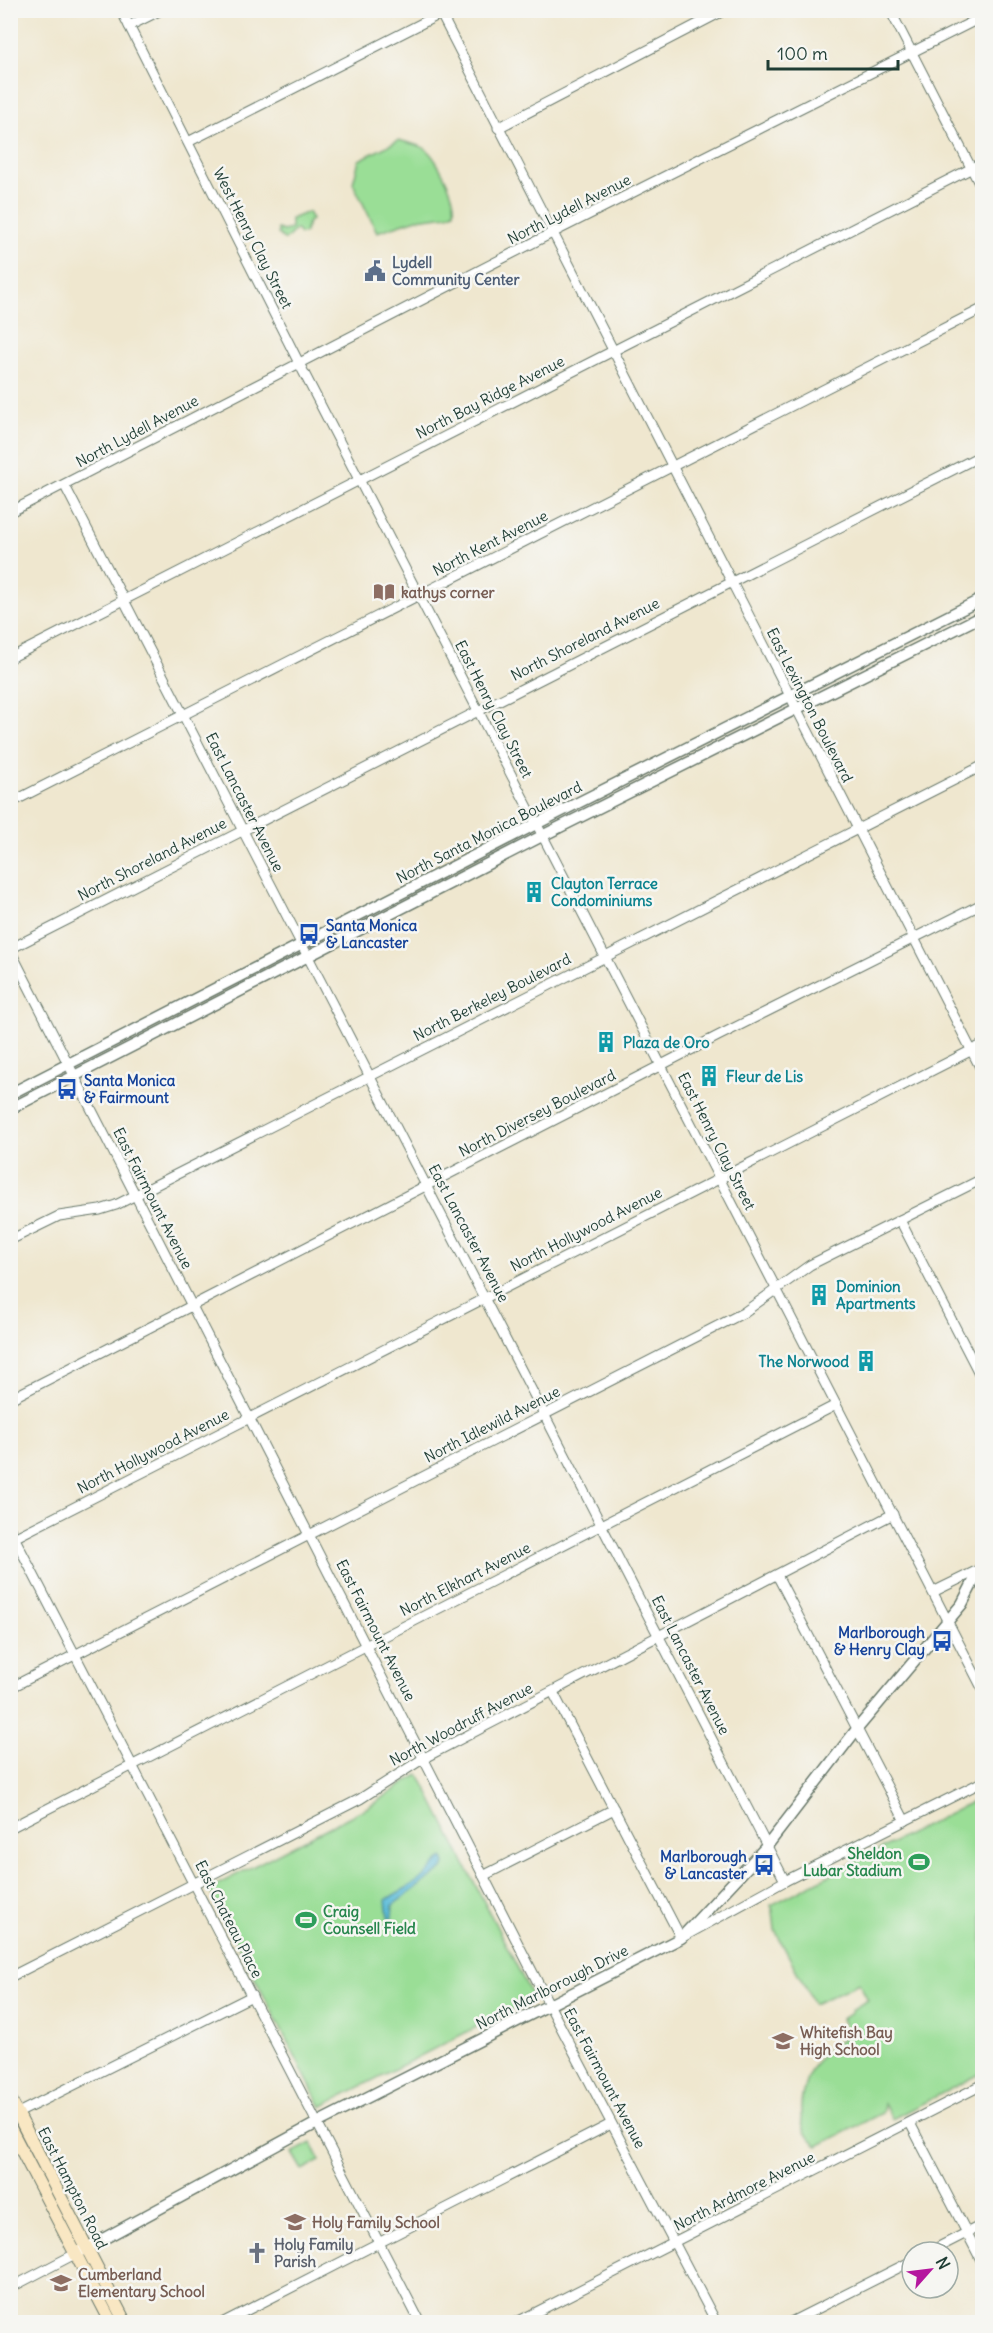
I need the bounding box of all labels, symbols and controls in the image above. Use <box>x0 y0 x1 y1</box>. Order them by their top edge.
scale bar <box>768 33 898 71</box>
text: 100 m <box>777 42 828 65</box>
street label: West Henry Clay Street <box>209 164 297 312</box>
street label: North Lydell Avenue <box>504 170 634 248</box>
place label: Lydell Community Center <box>392 253 520 290</box>
public building icon: Lydell Community Center <box>363 259 387 283</box>
street label: North Bay Ridge Avenue <box>412 351 568 443</box>
street label: North Lydell Avenue <box>73 391 201 471</box>
street label: North Kent Avenue <box>429 506 551 580</box>
library icon: kathys corner <box>372 580 396 604</box>
place label: kathys corner <box>401 583 495 603</box>
street label: North Shoreland Avenue <box>507 593 663 685</box>
street label: East Lexington Boulevard <box>763 625 857 786</box>
street label: East Henry Clay Street <box>451 637 537 781</box>
street label: East Lancaster Avenue <box>202 729 288 875</box>
street label: North Santa Monica Boulevard <box>393 777 585 887</box>
street label: North Shoreland Avenue <box>74 813 230 905</box>
place label: Clayton Terrace Condominiums <box>551 874 658 910</box>
building icon: Clayton Terrace Condominiums <box>522 880 546 904</box>
place label: Santa Monica & Lancaster <box>326 916 418 952</box>
bus stop icon: Santa Monica & Lancaster <box>297 922 321 946</box>
street label: North Berkeley Boulevard <box>410 949 574 1045</box>
building icon: Plaza de Oro <box>594 1030 618 1054</box>
place label: Plaza de Oro <box>623 1033 710 1052</box>
building icon: Fleur de Lis <box>697 1064 721 1088</box>
street label: North Diversey Boulevard <box>455 1065 619 1161</box>
place label: Fleur de Lis <box>726 1067 803 1086</box>
street label: East Henry Clay Street <box>674 1069 760 1213</box>
place label: Santa Monica & Fairmount <box>84 1071 176 1107</box>
bus stop icon: Santa Monica & Fairmount <box>55 1077 79 1101</box>
street label: East Fairmount Avenue <box>109 1124 197 1272</box>
street label: East Lancaster Avenue <box>425 1161 513 1305</box>
street label: North Hollywood Avenue <box>507 1182 665 1276</box>
place label: Dominion Apartments <box>836 1277 916 1314</box>
building icon: Dominion Apartments <box>807 1283 831 1307</box>
building icon: The Norwood <box>854 1349 878 1373</box>
place label: The Norwood <box>759 1352 849 1371</box>
street label: North Idlewild Avenue <box>421 1382 563 1466</box>
street label: North Hollywood Avenue <box>74 1404 232 1498</box>
street label: North Elkhart Avenue <box>396 1538 534 1620</box>
street label: East Fairmount Avenue <box>332 1556 420 1704</box>
street label: East Lancaster Avenue <box>648 1592 734 1738</box>
place label: Marlborough & Henry Clay <box>834 1623 925 1660</box>
bus stop icon: Marlborough & Henry Clay <box>930 1629 954 1653</box>
street label: North Woodruff Avenue <box>386 1678 536 1770</box>
place label: Sheldon Lubar Stadium <box>803 1844 902 1880</box>
place label: Marlborough & Lancaster <box>660 1847 748 1883</box>
sports icon: Sheldon Lubar Stadium <box>907 1850 931 1874</box>
bus stop icon: Marlborough & Lancaster <box>752 1853 776 1877</box>
street label: East Chateau Place <box>191 1857 267 1981</box>
place label: Craig Counsell Field <box>323 1902 416 1938</box>
sports icon: Craig Counsell Field <box>294 1908 318 1932</box>
street label: North Marlborough Drive <box>473 1940 631 2034</box>
street label: East Fairmount Avenue <box>560 2005 650 2151</box>
place label: Whitefish Bay High School <box>800 2023 893 2060</box>
school or university icon: Whitefish Bay High School <box>771 2029 795 2053</box>
street label: East Hampton Road <box>34 2124 112 2252</box>
street label: North Ardmore Avenue <box>670 2147 818 2235</box>
school or university icon: Holy Family School <box>283 2210 307 2234</box>
place label: Holy Family School <box>312 2213 440 2233</box>
place label: Holy Family Parish <box>274 2235 353 2271</box>
north arrow <box>900 2240 960 2300</box>
church icon: Holy Family Parish <box>245 2241 269 2265</box>
text: N <box>932 2253 955 2273</box>
place label: Cumberland Elementary School <box>78 2265 205 2302</box>
school or university icon: Cumberland Elementary School <box>49 2271 73 2295</box>

